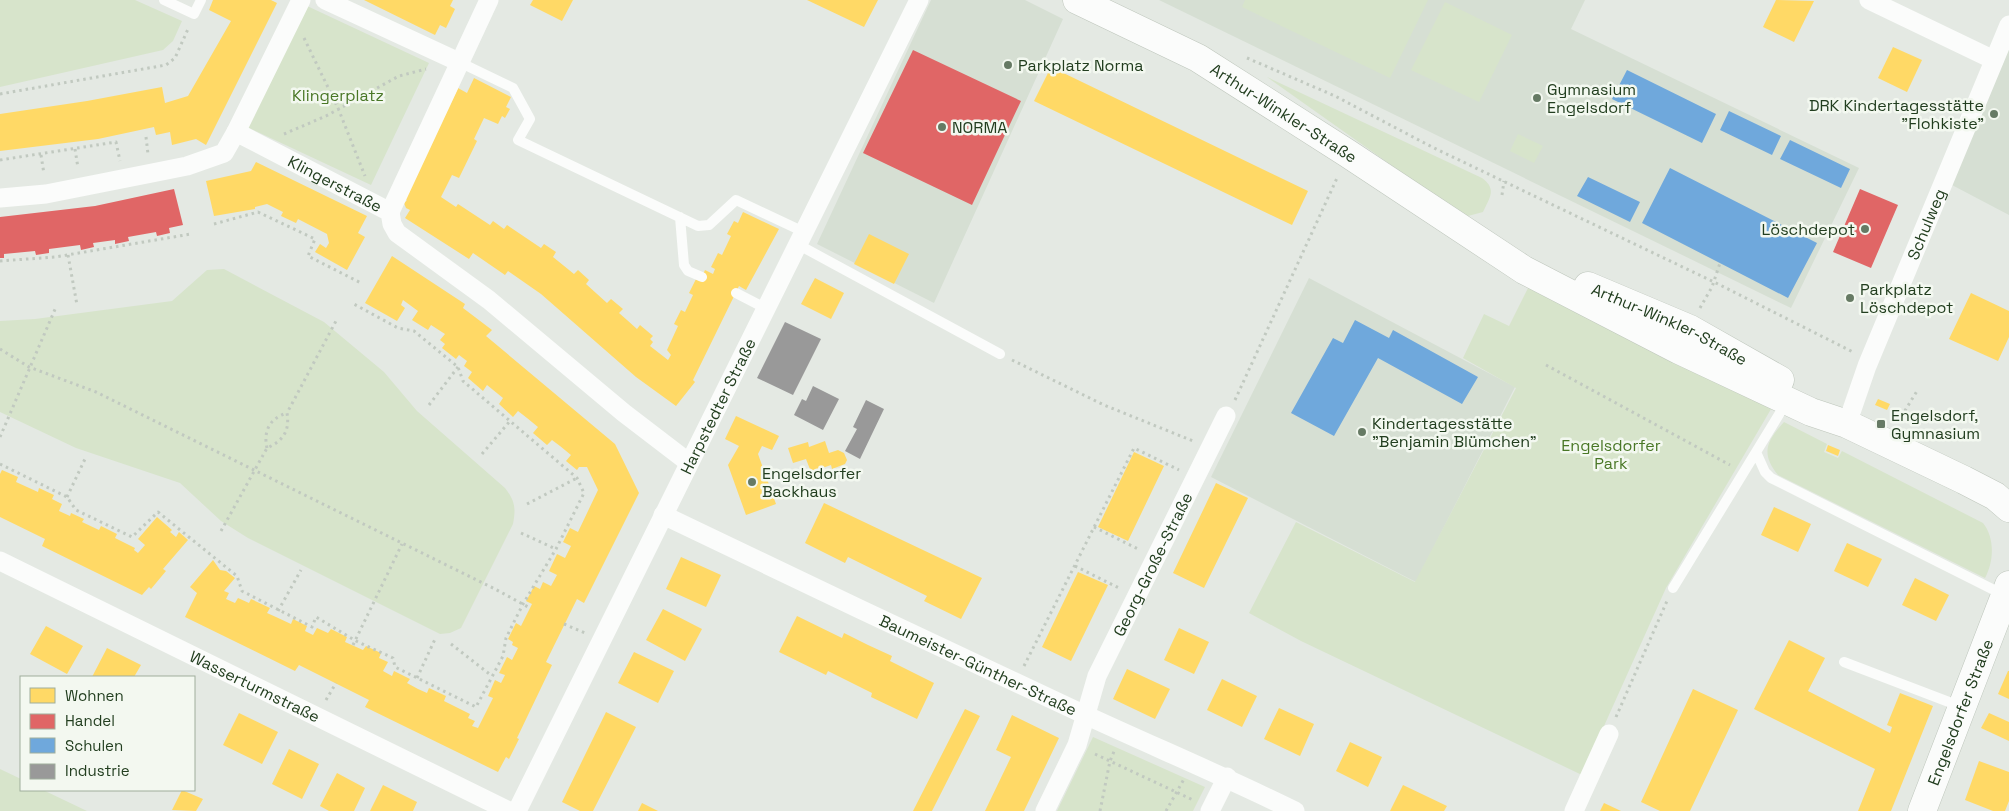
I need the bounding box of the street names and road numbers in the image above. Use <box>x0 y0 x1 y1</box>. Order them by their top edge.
street label: Arthur-Winkler-Straße <box>1206 58 1361 167</box>
street label: Klingerstraße <box>284 150 386 217</box>
street label: Schulweg <box>1902 185 1950 263</box>
street label: Arthur-Winkler-Straße <box>1588 278 1751 370</box>
street label: Harpstedter Straße <box>675 334 760 478</box>
street label: Georg-Große-Straße <box>1108 489 1197 640</box>
street label: Baumeister-Günther-Straße <box>876 610 1080 720</box>
street label: Engelsdorfer Straße <box>1922 636 1998 788</box>
street label: Wasserturmstraße <box>186 645 324 727</box>

